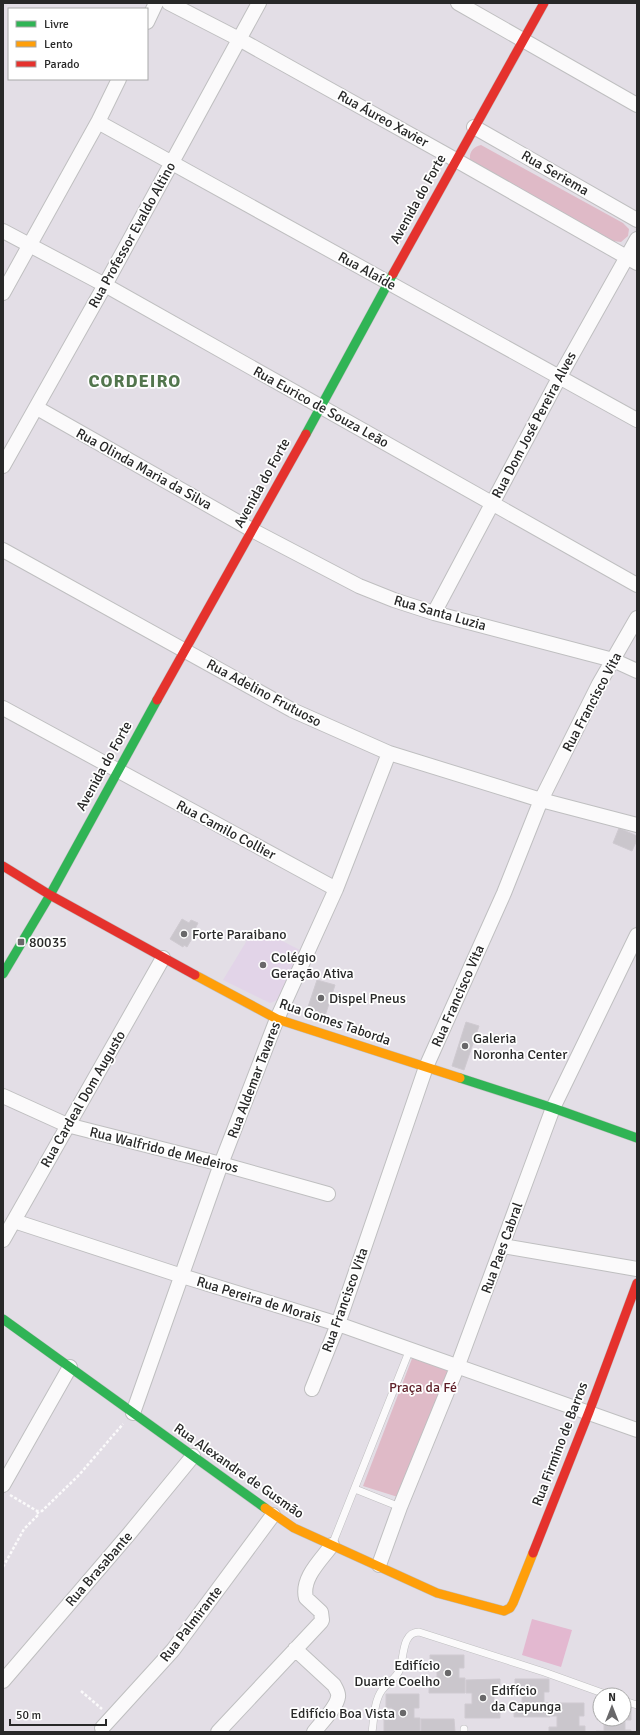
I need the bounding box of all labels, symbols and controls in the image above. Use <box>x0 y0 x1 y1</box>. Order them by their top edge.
legend <box>8 8 148 80</box>
text: Livre <box>44 17 69 32</box>
text: Lento <box>44 37 73 52</box>
text: Parado <box>44 57 80 72</box>
street label: Rua Áureo Xavier <box>335 87 432 151</box>
street label: Rua Seriema <box>518 147 592 199</box>
street label: Avenida do Forte <box>386 151 450 247</box>
street label: Rua Professor Evaldo Altino <box>85 159 179 311</box>
street label: Rua Alaíde <box>335 248 399 294</box>
street label: Rua Dom José Pereira Alves <box>488 349 580 501</box>
street label: Rua Eurico de Souza Leão <box>250 363 392 451</box>
district label: CORDEIRO <box>89 370 181 392</box>
street label: Rua Olinda Maria da Silva <box>73 425 215 513</box>
street label: Avenida do Forte <box>230 435 294 531</box>
street label: Rua Santa Luzia <box>392 592 488 634</box>
street label: Rua Francisco Vita <box>559 649 625 755</box>
street label: Rua Adelino Frutuoso <box>204 656 324 730</box>
street label: Avenida do Forte <box>72 718 136 814</box>
street label: Rua Camilo Collier <box>173 797 279 864</box>
place label: Forte Paraibano <box>192 926 287 943</box>
marker: Forte Paraibano <box>179 929 189 939</box>
place label: 80035 <box>29 934 67 951</box>
marker: 80035 <box>16 937 26 947</box>
street label: Rua Francisco Vita <box>428 942 488 1050</box>
place label: Colégio Geração Ativa <box>271 949 354 982</box>
marker: Colégio Geração Ativa <box>258 960 268 970</box>
place label: Dispel Pneus <box>329 990 406 1007</box>
marker: Dispel Pneus <box>316 993 326 1003</box>
street label: Rua Gomes Taborda <box>277 995 393 1049</box>
street label: Rua Aldemar Tavares <box>224 1019 284 1141</box>
street label: Rua Cardeal Dom Augusto <box>37 1028 129 1170</box>
place label: Galeria Noronha Center <box>473 1030 568 1063</box>
marker: Galeria Noronha Center <box>460 1041 470 1051</box>
street label: Rua Walfrido de Medeiros <box>88 1123 240 1177</box>
street label: Rua Paes Cabral <box>478 1200 526 1296</box>
street label: Rua Francisco Vita <box>318 1245 372 1355</box>
street label: Rua Pereira de Morais <box>195 1273 323 1327</box>
park label: Praça da Fé <box>389 1379 457 1396</box>
street label: Rua Firmino de Barros <box>528 1379 592 1509</box>
street label: Rua Alexandre de Gusmão <box>171 1420 307 1522</box>
street label: Rua Brasabante <box>62 1528 136 1610</box>
street label: Rua Palmirante <box>156 1583 226 1665</box>
place label: Edifício Duarte Coelho <box>354 1657 440 1690</box>
marker: Edifício Duarte Coelho <box>443 1668 453 1678</box>
place label: Edifício da Capunga <box>491 1682 561 1715</box>
north arrow <box>592 1687 632 1727</box>
text: N <box>608 1691 616 1704</box>
marker: Edifício da Capunga <box>478 1693 488 1703</box>
scale bar <box>10 1701 106 1727</box>
place label: Edifício Boa Vista <box>290 1705 395 1722</box>
text: 50 m <box>16 1708 41 1723</box>
marker: Edifício Boa Vista <box>398 1708 408 1718</box>

